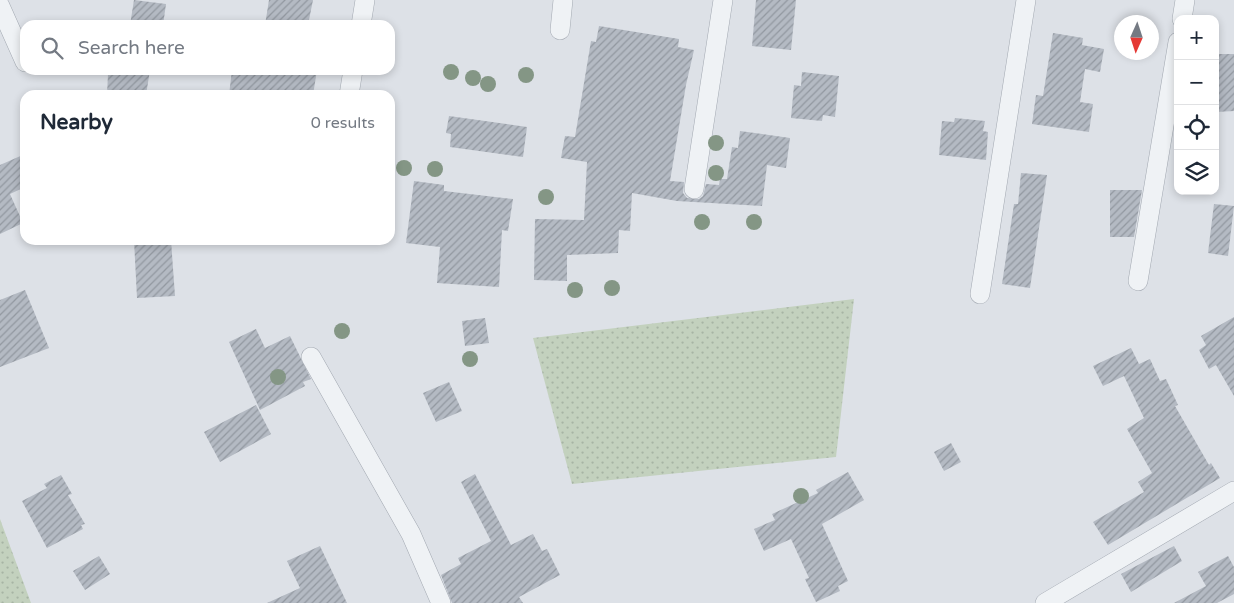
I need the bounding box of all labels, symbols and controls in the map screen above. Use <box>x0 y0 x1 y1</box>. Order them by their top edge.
north arrow <box>1114 15 1159 60</box>
map controls <box>1174 15 1219 195</box>
button: + <box>1174 15 1219 60</box>
search box <box>20 20 395 75</box>
icon: search <box>38 34 66 62</box>
text: Search here <box>78 37 185 59</box>
button: − <box>1174 60 1219 105</box>
button: locate <box>1174 105 1219 150</box>
text: Nearby <box>40 110 113 135</box>
text: 0 results <box>311 113 375 133</box>
button: layers <box>1174 150 1219 195</box>

